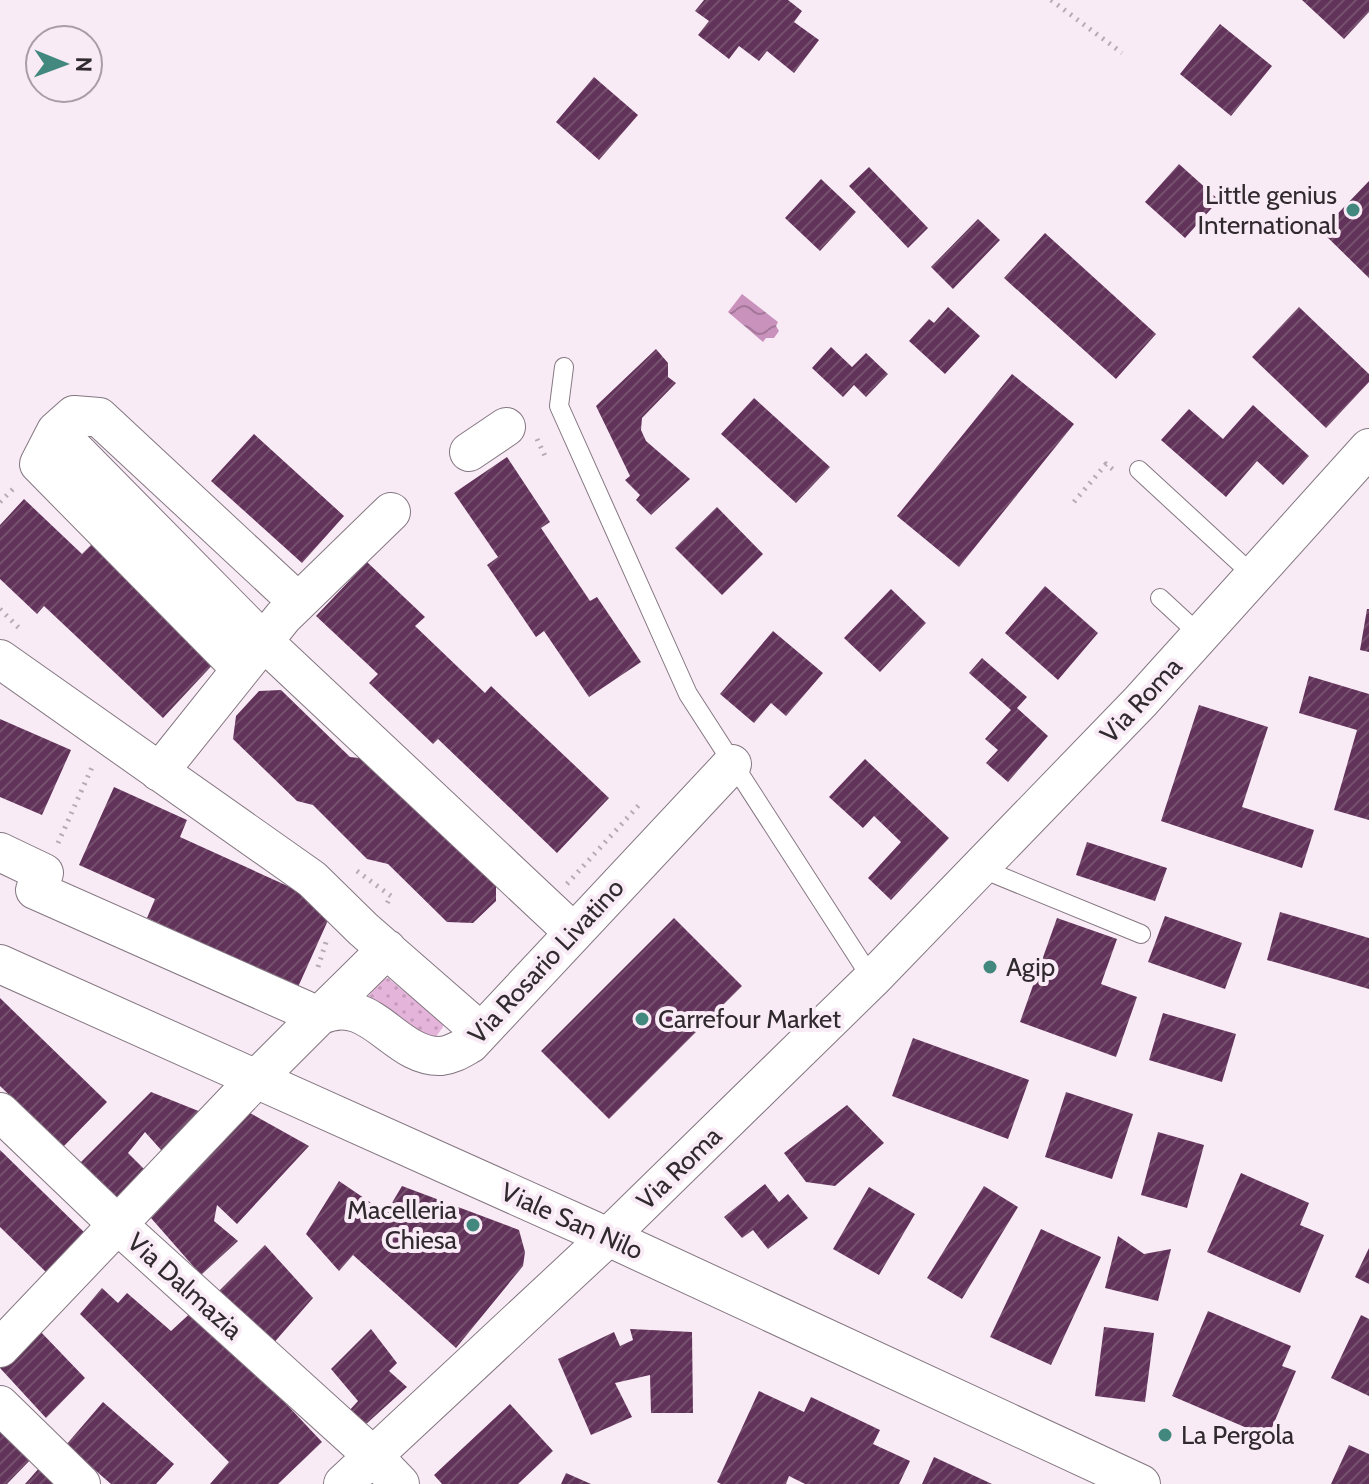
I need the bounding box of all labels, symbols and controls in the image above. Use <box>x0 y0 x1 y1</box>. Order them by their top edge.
north arrow <box>24 24 104 104</box>
text: N <box>70 56 97 72</box>
place label: Little genius International <box>1198 179 1337 241</box>
marker: Little genius International <box>1344 201 1362 219</box>
street label: Via Roma <box>1093 650 1189 750</box>
street label: Via Rosario Livatino <box>461 872 631 1050</box>
place label: Agip <box>1006 951 1055 983</box>
marker: Agip <box>981 958 999 976</box>
place label: Carrefour Market <box>658 1003 841 1035</box>
marker: Carrefour Market <box>633 1010 651 1028</box>
street label: Via Roma <box>630 1119 728 1216</box>
street label: Viale San Nilo <box>496 1175 648 1267</box>
place label: Macelleria Chiesa <box>347 1194 458 1256</box>
marker: Macelleria Chiesa <box>464 1216 482 1234</box>
street label: Via Dalmazia <box>121 1226 249 1346</box>
place label: La Pergola <box>1181 1419 1295 1451</box>
marker: La Pergola <box>1156 1426 1174 1444</box>

